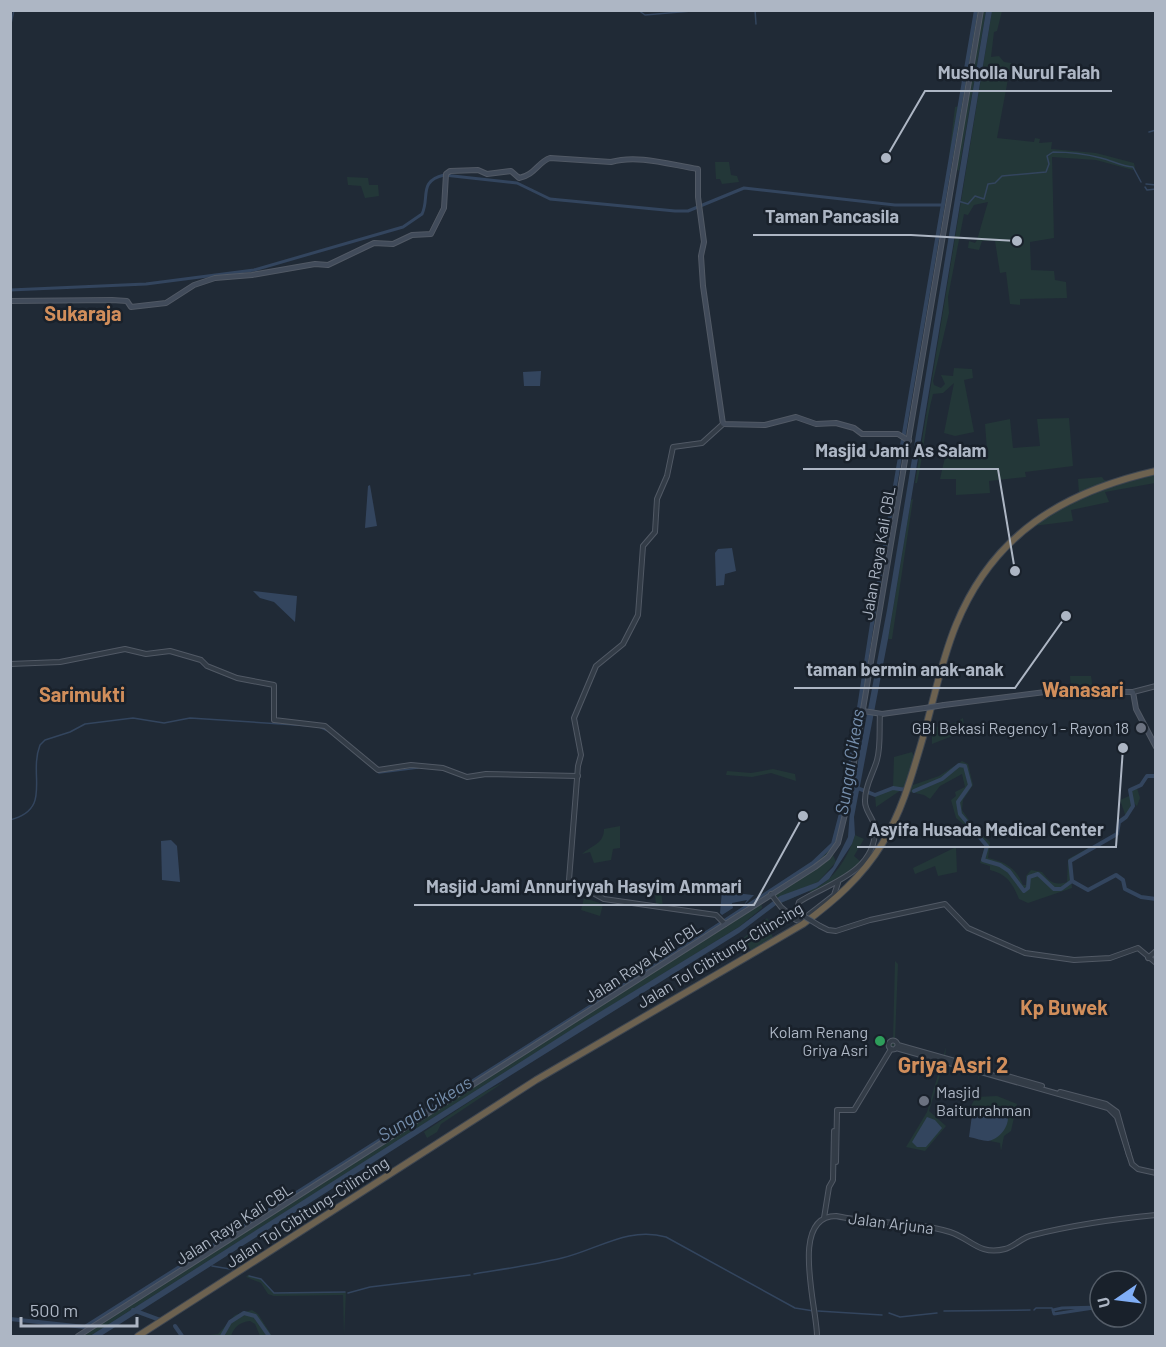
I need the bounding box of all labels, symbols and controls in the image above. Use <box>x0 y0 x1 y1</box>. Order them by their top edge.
callout: Musholla Nurul Falah <box>925 55 1112 91</box>
text: Musholla Nurul Falah <box>938 61 1100 83</box>
callout: Taman Pancasila <box>753 199 911 235</box>
text: Taman Pancasila <box>765 205 899 227</box>
district label: Sukaraja <box>44 301 122 325</box>
callout: Masjid Jami As Salam <box>803 433 998 469</box>
text: Masjid Jami As Salam <box>815 439 987 461</box>
street label: Jalan Raya Kali CBL <box>856 485 899 621</box>
callout: taman bermin anak-anak <box>794 652 1015 688</box>
text: taman bermin anak-anak <box>806 658 1004 680</box>
district label: Wanasari <box>1042 677 1124 701</box>
district label: Sarimukti <box>39 682 125 706</box>
water label: Sungai Cikeas <box>830 708 868 816</box>
place label: GBI Bekasi Regency 1 - Rayon 18 <box>912 718 1129 737</box>
marker: GBI Bekasi Regency 1 - Rayon 18 <box>1134 721 1148 735</box>
callout: Asyifa Husada Medical Center <box>857 811 1116 847</box>
text: Asyifa Husada Medical Center <box>868 818 1104 840</box>
callout: Masjid Jami Annuriyyah Hasyim Ammari <box>414 869 754 905</box>
text: Masjid Jami Annuriyyah Hasyim Ammari <box>426 875 742 897</box>
street label: Jalan Tol Cibitung–Cilincing <box>634 898 806 1012</box>
street label: Jalan Raya Kali CBL <box>581 917 705 1006</box>
district label: Kp Buwek <box>1020 995 1108 1019</box>
place label: Kolam Renang Griya Asri <box>769 1022 868 1059</box>
marker: Kolam Renang Griya Asri <box>873 1034 887 1048</box>
district label: Griya Asri 2 <box>898 1051 1008 1077</box>
water label: Sungai Cikeas <box>373 1071 475 1146</box>
place label: Masjid Baiturrahman <box>936 1082 1031 1119</box>
marker: Masjid Baiturrahman <box>917 1094 931 1108</box>
street label: Jalan Tol Cibitung–Cilincing <box>222 1152 391 1271</box>
street label: Jalan Raya Kali CBL <box>172 1179 296 1268</box>
street label: Jalan Arjuna <box>847 1208 935 1237</box>
north arrow <box>1088 1269 1148 1329</box>
scale bar <box>21 1290 136 1328</box>
text: U <box>1093 1296 1113 1310</box>
text: 500 m <box>30 1299 78 1321</box>

